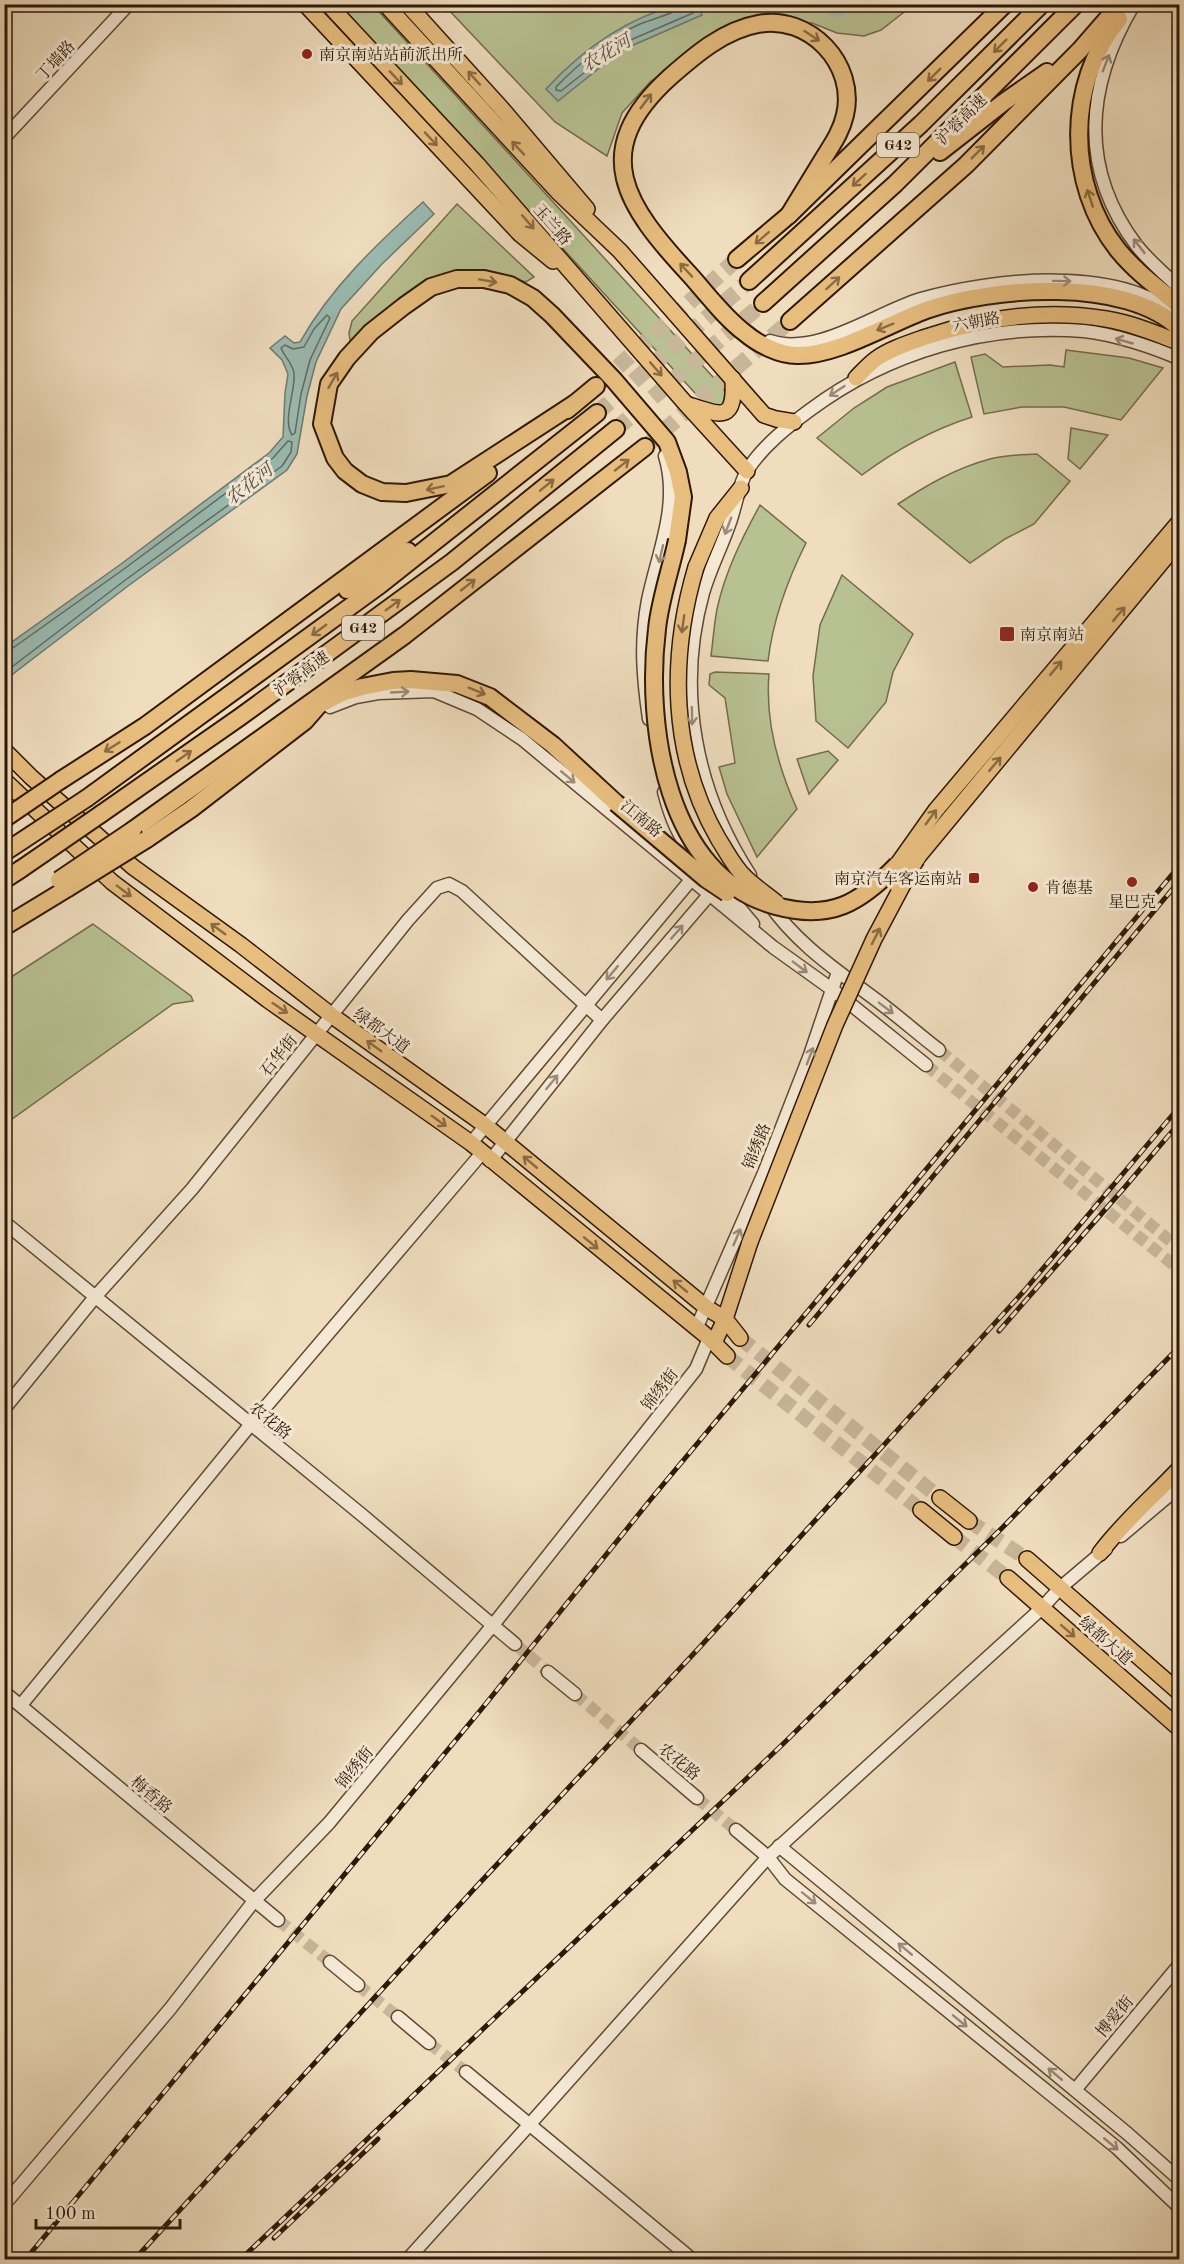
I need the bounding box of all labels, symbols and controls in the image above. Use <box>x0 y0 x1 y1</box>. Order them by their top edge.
water label: 农花河 <box>578 29 637 75</box>
one-way arrow <box>803 30 820 42</box>
street label: 丁墙路 <box>33 37 79 84</box>
one-way arrow <box>993 38 1008 53</box>
place label: 南京南站站前派出所 <box>319 46 463 64</box>
marker: 南京南站站前派出所 <box>300 47 314 61</box>
one-way arrow <box>1102 55 1113 73</box>
one-way arrow <box>926 68 941 83</box>
one-way arrow <box>389 70 403 85</box>
one-way arrow <box>467 71 481 86</box>
street label: 沪蓉高速 <box>933 91 991 149</box>
one-way arrow <box>640 94 653 110</box>
one-way arrow <box>424 132 438 147</box>
road number: G42 <box>877 133 919 157</box>
one-way arrow <box>511 141 525 156</box>
one-way arrow <box>971 145 986 160</box>
one-way arrow <box>852 173 867 188</box>
one-way arrow <box>1084 189 1095 208</box>
street label: 玉兰路 <box>530 201 575 249</box>
one-way arrow <box>521 214 535 229</box>
one-way arrow <box>754 231 769 245</box>
one-way arrow <box>1132 239 1145 255</box>
one-way arrow <box>679 263 693 278</box>
one-way arrow <box>478 275 497 286</box>
one-way arrow <box>1052 275 1072 287</box>
one-way arrow <box>826 276 841 290</box>
street label: 六朝路 <box>951 309 1001 335</box>
one-way arrow <box>876 322 895 333</box>
one-way arrow <box>1115 335 1134 346</box>
one-way arrow <box>649 361 663 376</box>
one-way arrow <box>327 372 339 389</box>
one-way arrow <box>829 385 845 397</box>
water label: 农花河 <box>222 458 279 509</box>
one-way arrow <box>613 459 629 471</box>
one-way arrow <box>539 479 555 492</box>
one-way arrow <box>425 483 445 494</box>
one-way arrow <box>722 516 733 535</box>
one-way arrow <box>655 543 666 563</box>
one-way arrow <box>460 579 476 592</box>
one-way arrow <box>385 599 401 612</box>
one-way arrow <box>1112 607 1126 622</box>
one-way arrow <box>678 613 689 633</box>
road number: G42 <box>342 616 384 640</box>
one-way arrow <box>312 623 328 636</box>
marker: 南京南站 <box>998 625 1016 643</box>
place label: 南京南站 <box>1020 626 1084 644</box>
street label: 沪蓉高速 <box>270 648 333 700</box>
one-way arrow <box>1049 661 1063 676</box>
one-way arrow <box>389 686 409 698</box>
one-way arrow <box>467 687 485 698</box>
one-way arrow <box>686 705 698 725</box>
one-way arrow <box>104 742 121 754</box>
one-way arrow <box>175 750 192 762</box>
one-way arrow <box>988 756 1001 772</box>
one-way arrow <box>560 771 576 784</box>
street label: 江南路 <box>617 796 666 841</box>
one-way arrow <box>925 810 937 826</box>
place label: 南京汽车客运南站 <box>834 870 962 888</box>
marker: 南京汽车客运南站 <box>967 871 981 885</box>
marker: 星巴克 <box>1125 875 1139 889</box>
place label: 肯德基 <box>1045 879 1093 897</box>
marker: 肯德基 <box>1026 880 1040 894</box>
one-way arrow <box>116 884 132 897</box>
place label: 星巴克 <box>1108 893 1156 911</box>
one-way arrow <box>210 922 226 935</box>
one-way arrow <box>670 925 684 940</box>
one-way arrow <box>870 928 882 945</box>
one-way arrow <box>792 961 808 974</box>
one-way arrow <box>605 965 619 980</box>
one-way arrow <box>877 1001 893 1014</box>
one-way arrow <box>271 1002 288 1014</box>
street label: 绿都大道 <box>350 1005 413 1057</box>
street label: 石华街 <box>257 1031 301 1080</box>
one-way arrow <box>366 1040 382 1052</box>
one-way arrow <box>805 1047 816 1066</box>
one-way arrow <box>545 1074 558 1090</box>
one-way arrow <box>431 1114 447 1127</box>
street label: 锦绣路 <box>740 1121 774 1172</box>
one-way arrow <box>523 1155 538 1169</box>
one-way arrow <box>732 1228 743 1247</box>
one-way arrow <box>583 1236 599 1249</box>
one-way arrow <box>672 1280 688 1293</box>
street label: 锦绣街 <box>638 1365 682 1414</box>
street label: 农花路 <box>246 1399 295 1443</box>
street label: 绿都大道 <box>1075 1613 1135 1669</box>
one-way arrow <box>1060 1624 1075 1638</box>
street label: 农花路 <box>655 1739 704 1784</box>
street label: 锦绣街 <box>333 1743 377 1792</box>
street label: 梅香路 <box>127 1772 176 1817</box>
one-way arrow <box>800 1891 816 1904</box>
one-way arrow <box>897 1943 913 1956</box>
street label: 博爱街 <box>1092 1992 1137 2041</box>
one-way arrow <box>952 2014 968 2027</box>
one-way arrow <box>1047 2067 1063 2080</box>
one-way arrow <box>1103 2137 1118 2151</box>
scale bar <box>36 2192 180 2230</box>
text: 100 m <box>45 2205 96 2223</box>

